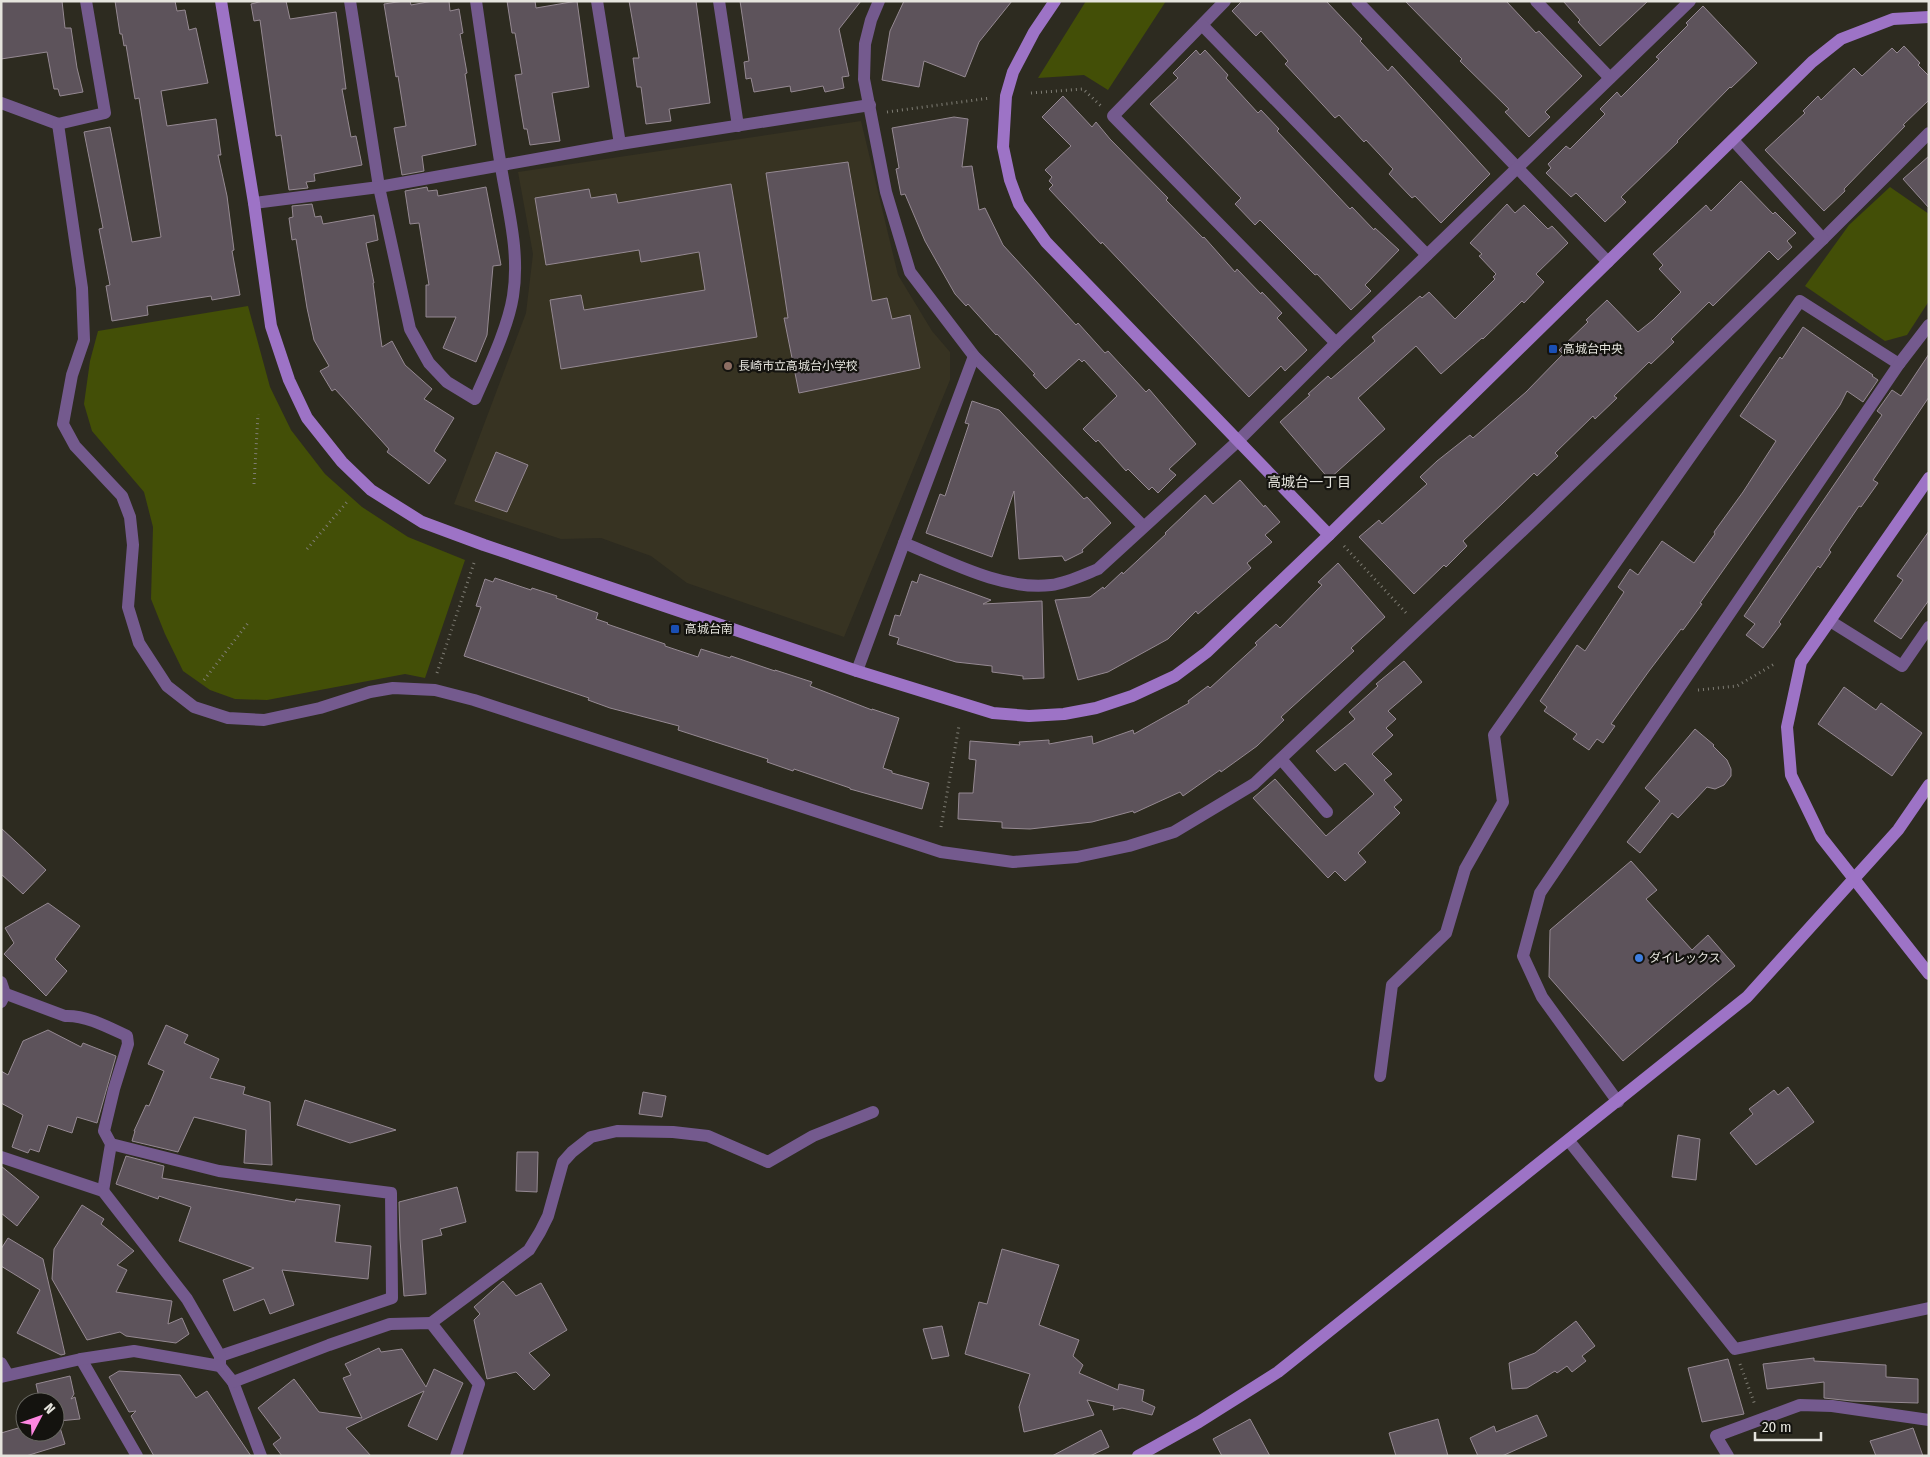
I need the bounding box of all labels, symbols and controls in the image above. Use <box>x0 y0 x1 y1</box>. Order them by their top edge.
place label: 高城台中央 <box>1563 342 1623 356</box>
marker: 高城台中央 <box>1547 343 1559 355</box>
place label: 長崎市立高城台小学校 <box>738 359 858 373</box>
marker: 長崎市立高城台小学校 <box>722 360 734 372</box>
district label: 高城台一丁目 <box>1267 474 1351 491</box>
place label: 高城台南 <box>685 622 733 636</box>
marker: 高城台南 <box>669 623 681 635</box>
place label: ダイレックス <box>1649 951 1721 965</box>
marker: ダイレックス <box>1633 952 1645 964</box>
north arrow <box>15 1392 65 1442</box>
text: N <box>40 1400 59 1418</box>
scale bar <box>1755 1410 1821 1442</box>
text: 20 m <box>1762 1418 1792 1436</box>

